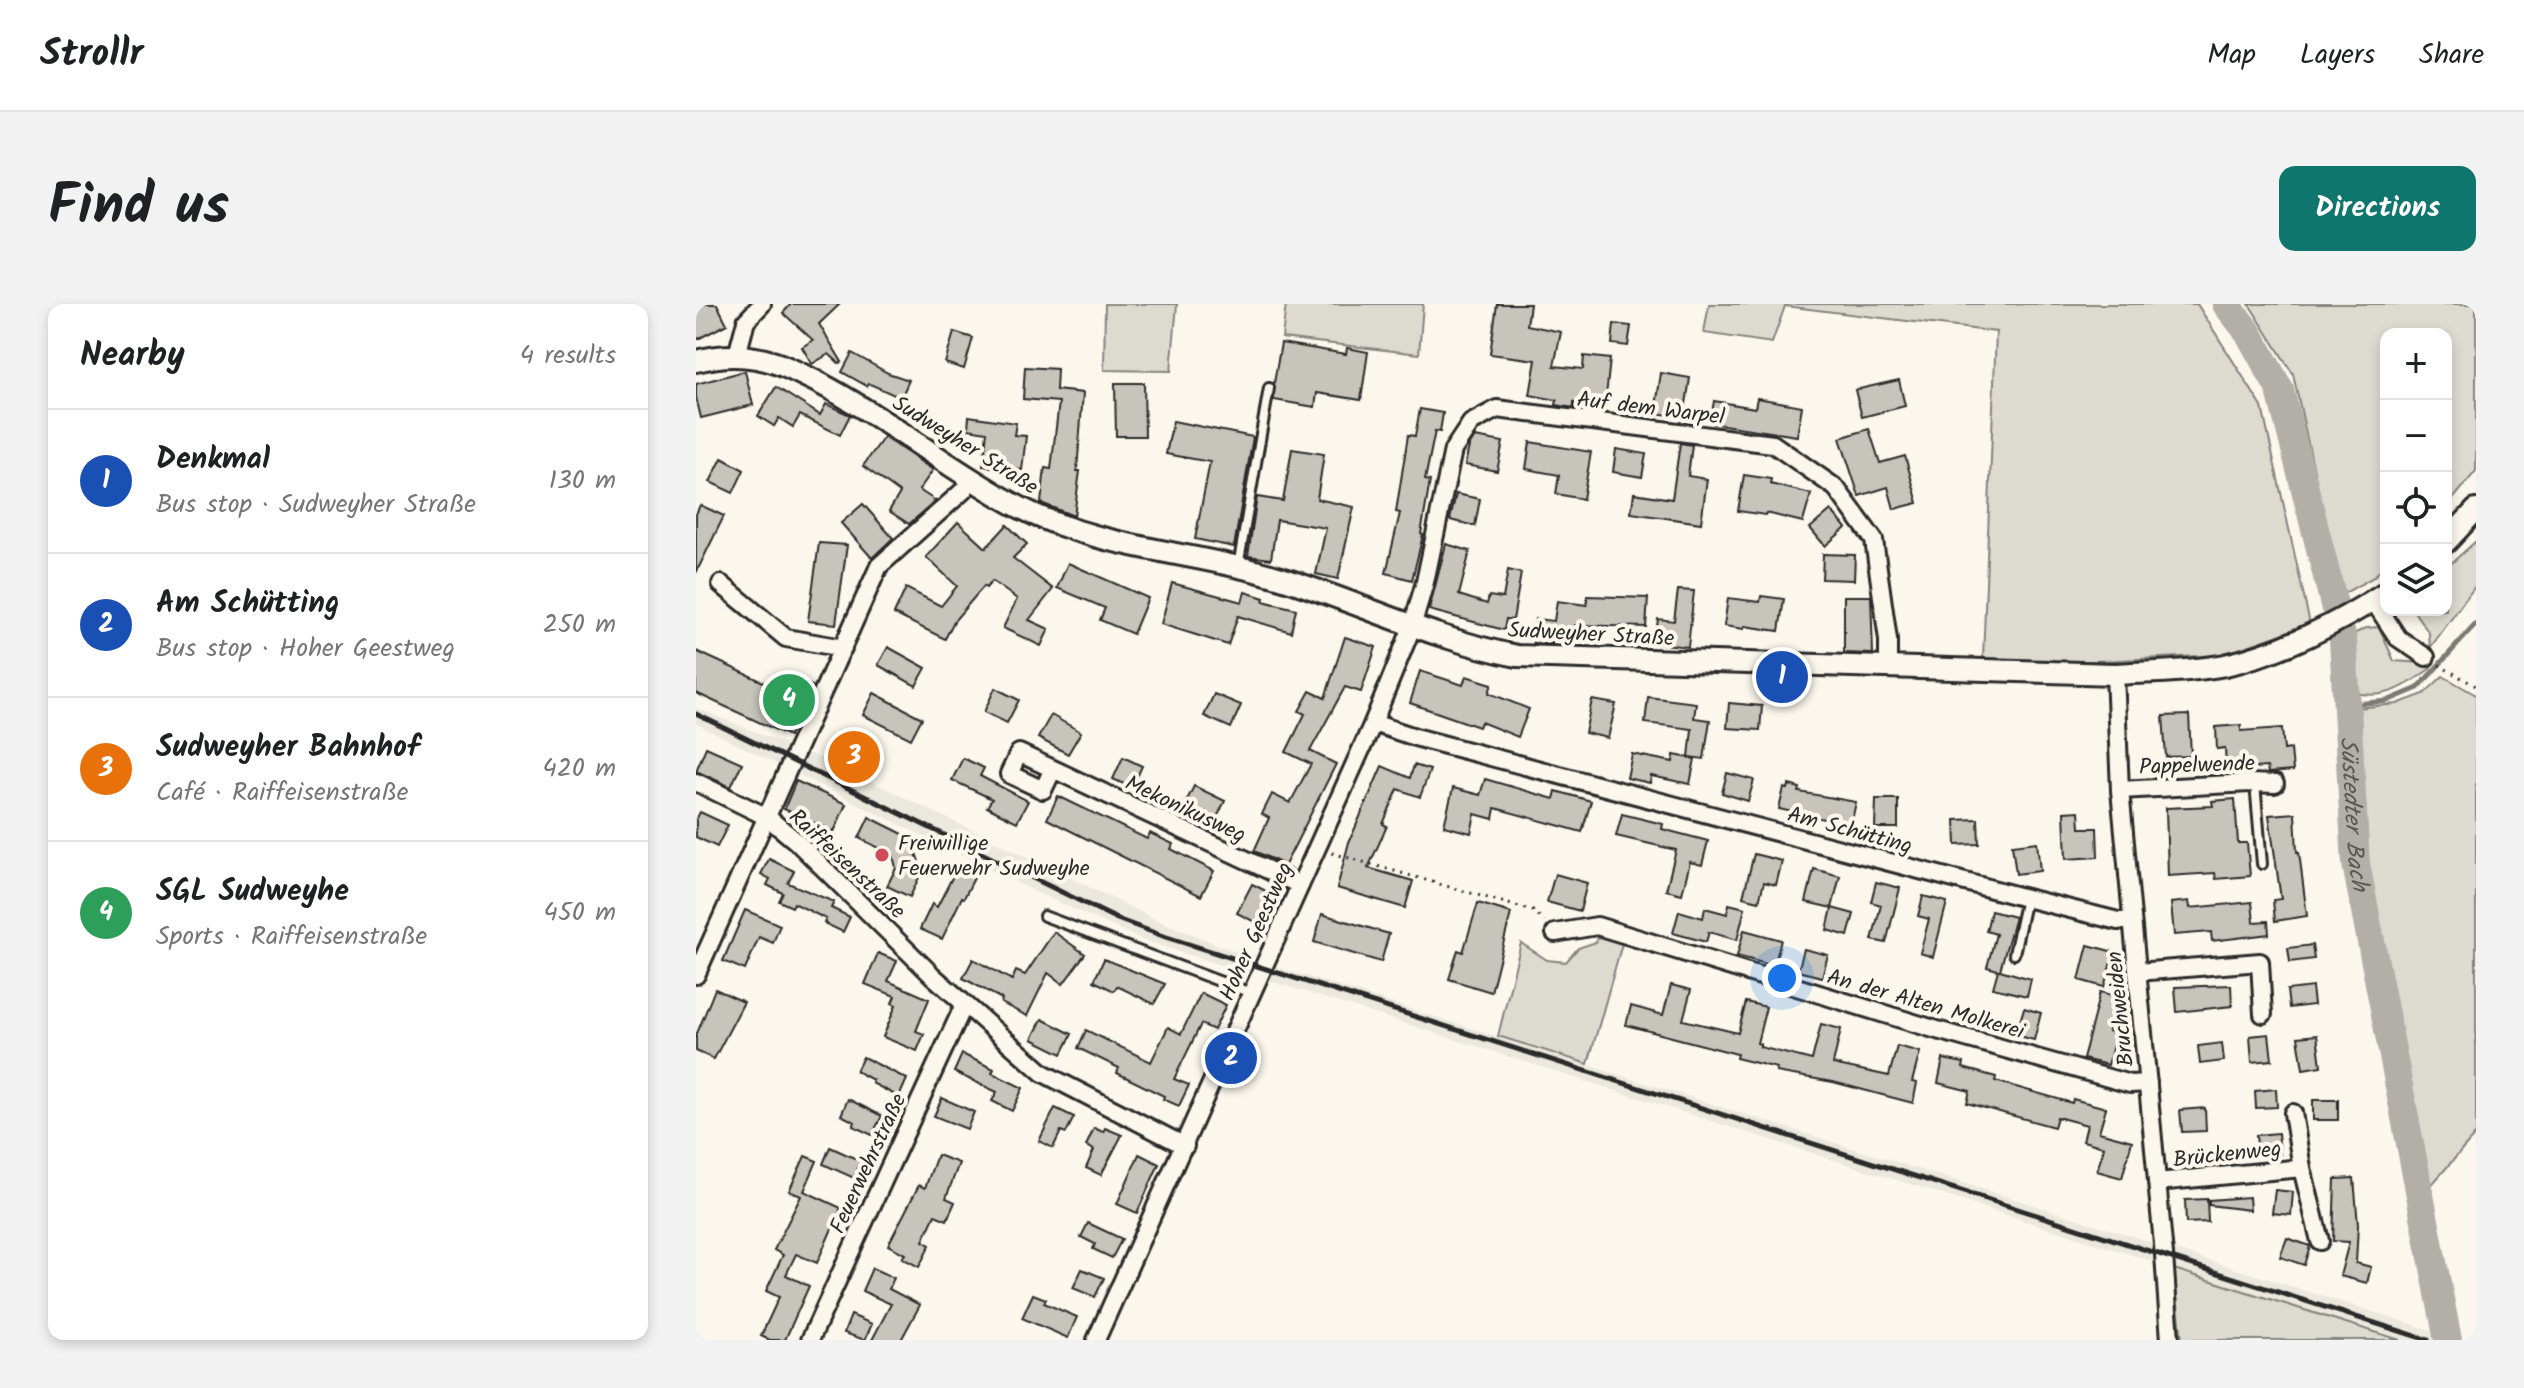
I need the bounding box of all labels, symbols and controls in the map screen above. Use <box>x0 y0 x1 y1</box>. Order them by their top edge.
text: Strollr <box>40 25 143 85</box>
text: Map <box>2207 33 2256 78</box>
text: Layers <box>2300 33 2375 78</box>
text: Share <box>2419 33 2484 78</box>
text: Find us <box>48 163 229 253</box>
button: Directions <box>2279 166 2476 251</box>
map controls <box>2380 328 2452 616</box>
button: + <box>2380 328 2452 400</box>
text: Nearby <box>80 329 185 383</box>
text: 4 results <box>520 335 616 377</box>
street label: Auf dem Warpel <box>1575 383 1727 436</box>
street label: Sudweyher Straße <box>885 387 1045 505</box>
button: − <box>2380 400 2452 472</box>
text: Denkmal <box>156 436 270 484</box>
text: 1 <box>102 460 110 502</box>
text: 130 m <box>549 460 616 502</box>
button: locate <box>2380 472 2452 544</box>
text: Bus stop · Sudweyher Straße <box>156 484 476 526</box>
button: layers <box>2380 544 2452 616</box>
text: Am Schütting <box>156 580 339 628</box>
text: 2 <box>98 604 114 646</box>
text: 250 m <box>543 604 616 646</box>
street label: Sudweyher Straße <box>1507 614 1675 657</box>
text: Bus stop · Hoher Geestweg <box>156 628 455 670</box>
pin: 1 <box>1756 647 1808 707</box>
pin: 4 <box>763 670 815 730</box>
text: Sudweyher Bahnhof <box>156 724 420 772</box>
pin: 3 <box>828 727 880 787</box>
water label: Süstedter Bach <box>2328 736 2379 897</box>
street label: Pappelwende <box>2139 747 2256 786</box>
text: 3 <box>99 748 113 790</box>
text: 420 m <box>542 748 616 790</box>
street label: Mekonikusweg <box>1119 767 1251 854</box>
text: Café · Raiffeisenstraße <box>156 772 408 814</box>
street label: Am Schütting <box>1783 798 1916 865</box>
street label: Raiffeisenstraße <box>780 801 913 929</box>
place label: Freiwillige Feuerwehr Sudweyhe <box>898 827 1090 887</box>
marker: Freiwillige Feuerwehr Sudweyhe <box>873 846 891 864</box>
street label: Hoher Geestweg <box>1211 857 1304 1007</box>
text: SGL Sudweyhe <box>156 868 349 916</box>
text: 4 <box>99 892 113 934</box>
text: 450 m <box>544 892 616 934</box>
text: Sports · Raiffeisenstraße <box>156 916 427 958</box>
street label: Bruchweiden <box>2098 949 2145 1068</box>
your location <box>1762 958 1802 998</box>
street label: An der Alten Molkerei <box>1822 960 2029 1051</box>
pin: 2 <box>1205 1028 1257 1088</box>
street label: Feuerwehrstraße <box>821 1088 917 1240</box>
street label: Brückenweg <box>2171 1132 2283 1179</box>

